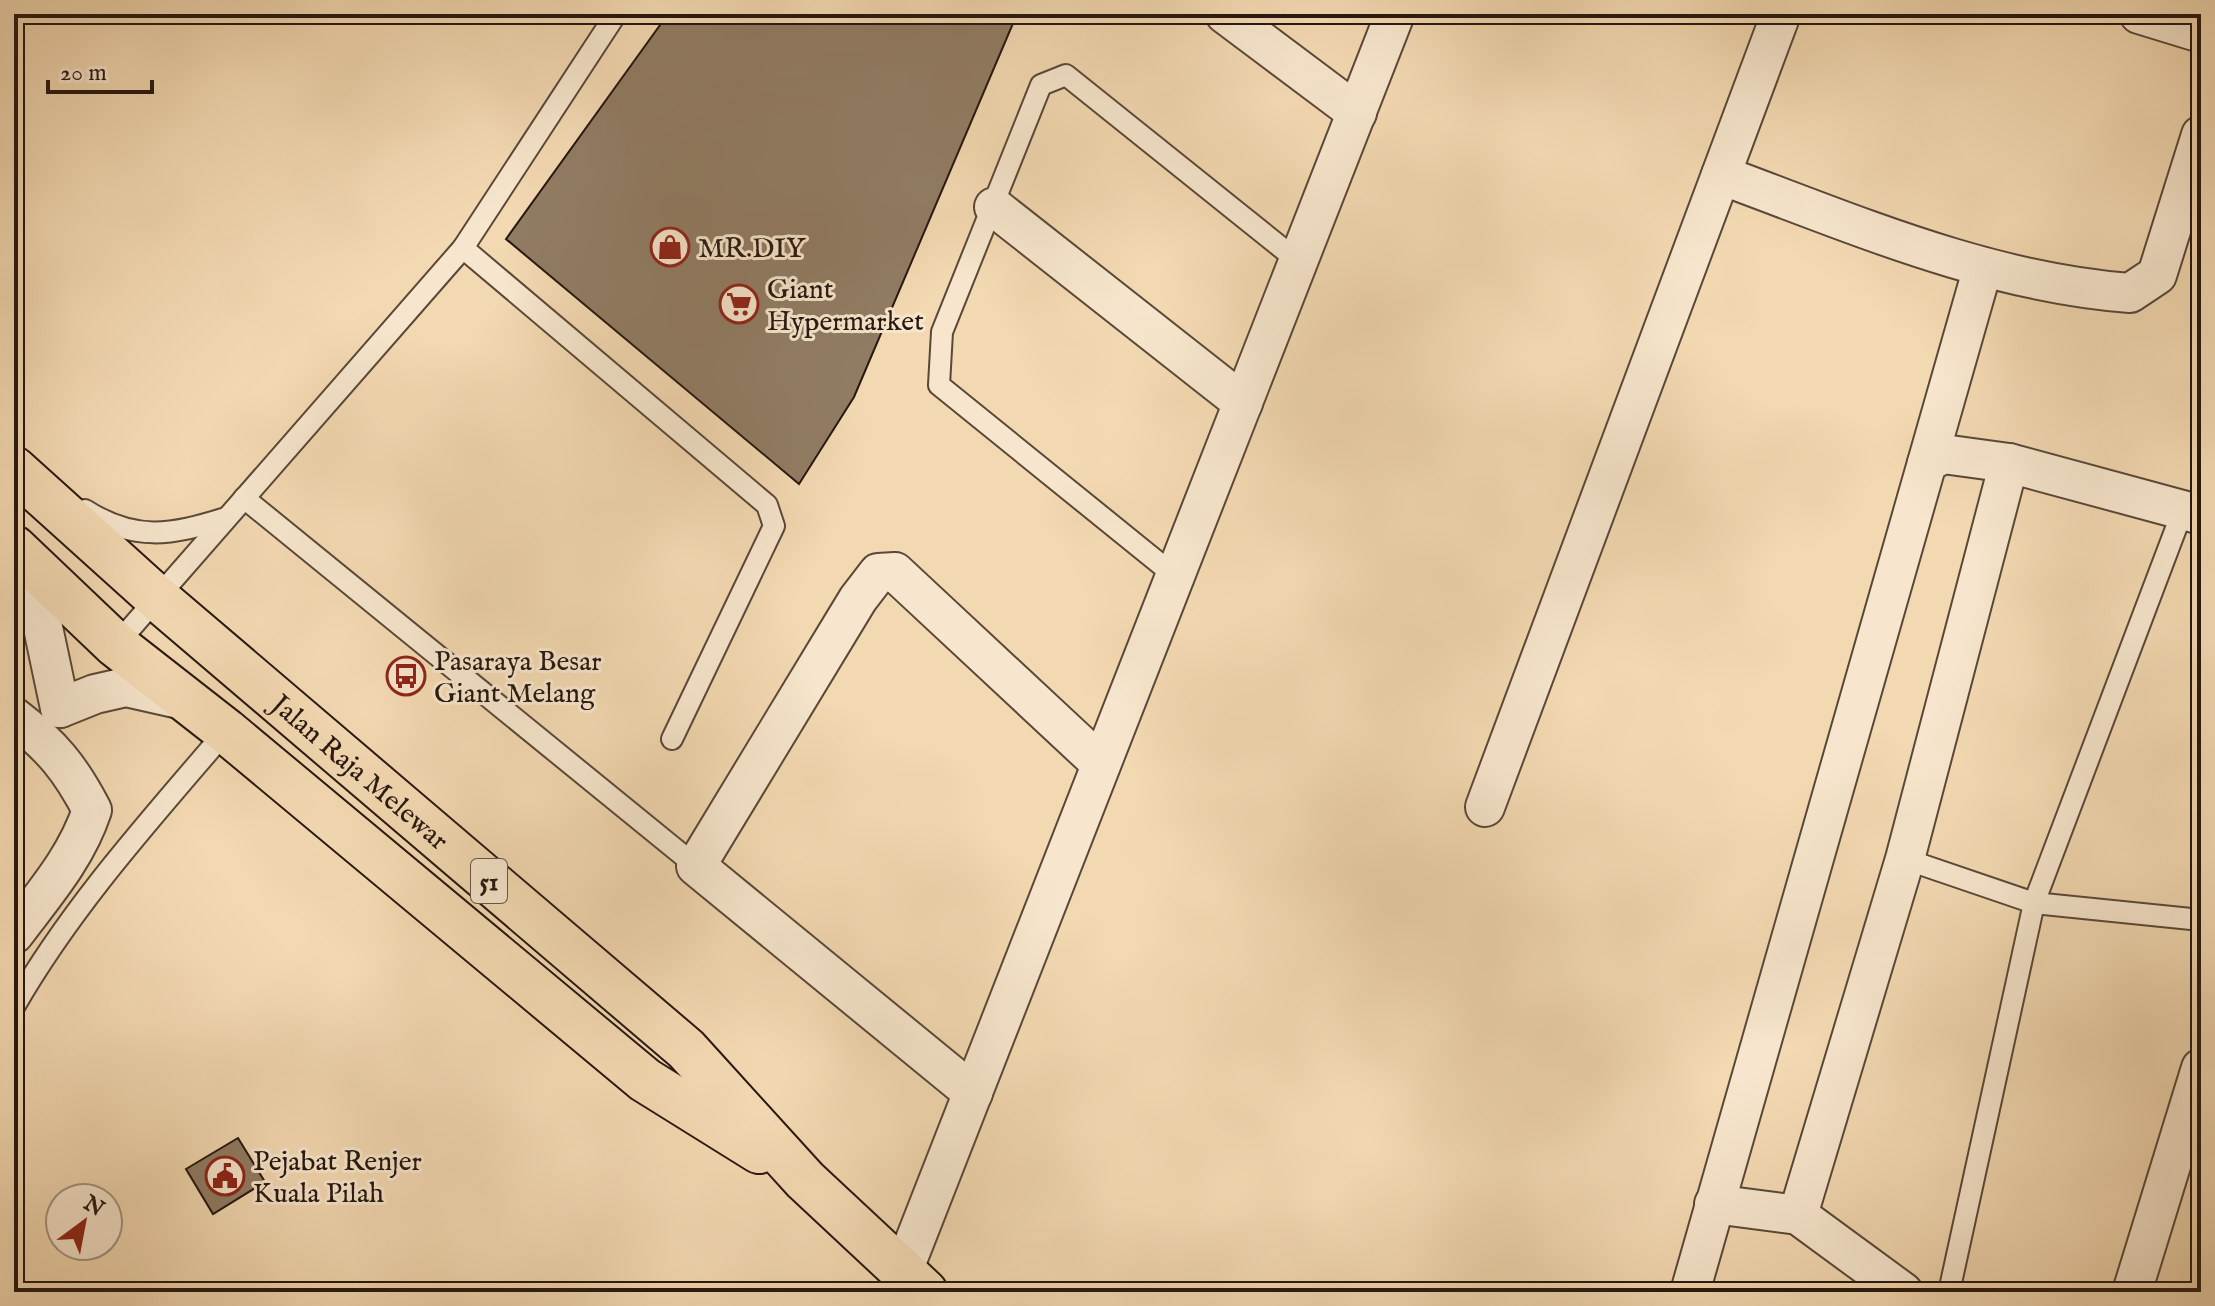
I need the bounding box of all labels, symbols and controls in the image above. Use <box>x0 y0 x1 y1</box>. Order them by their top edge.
scale bar <box>48 44 152 94</box>
text: 20 m <box>60 58 107 89</box>
shop icon: MR.DIY <box>649 226 691 268</box>
place label: MR.DIY <box>698 232 807 267</box>
place label: Giant Hypermarket <box>767 273 924 340</box>
supermarket icon: Giant Hypermarket <box>718 283 760 325</box>
place label: Pasaraya Besar Giant Melang <box>434 645 602 712</box>
bus stop icon: Pasaraya Besar Giant Melang <box>385 655 427 697</box>
street label: Jalan Raja Melewar <box>261 686 455 859</box>
road number: 51 <box>471 859 507 903</box>
place label: Pejabat Renjer Kuala Pilah <box>253 1145 422 1212</box>
public building icon: Pejabat Renjer Kuala Pilah <box>204 1155 246 1197</box>
north arrow <box>44 1182 124 1262</box>
text: N <box>77 1189 109 1224</box>

